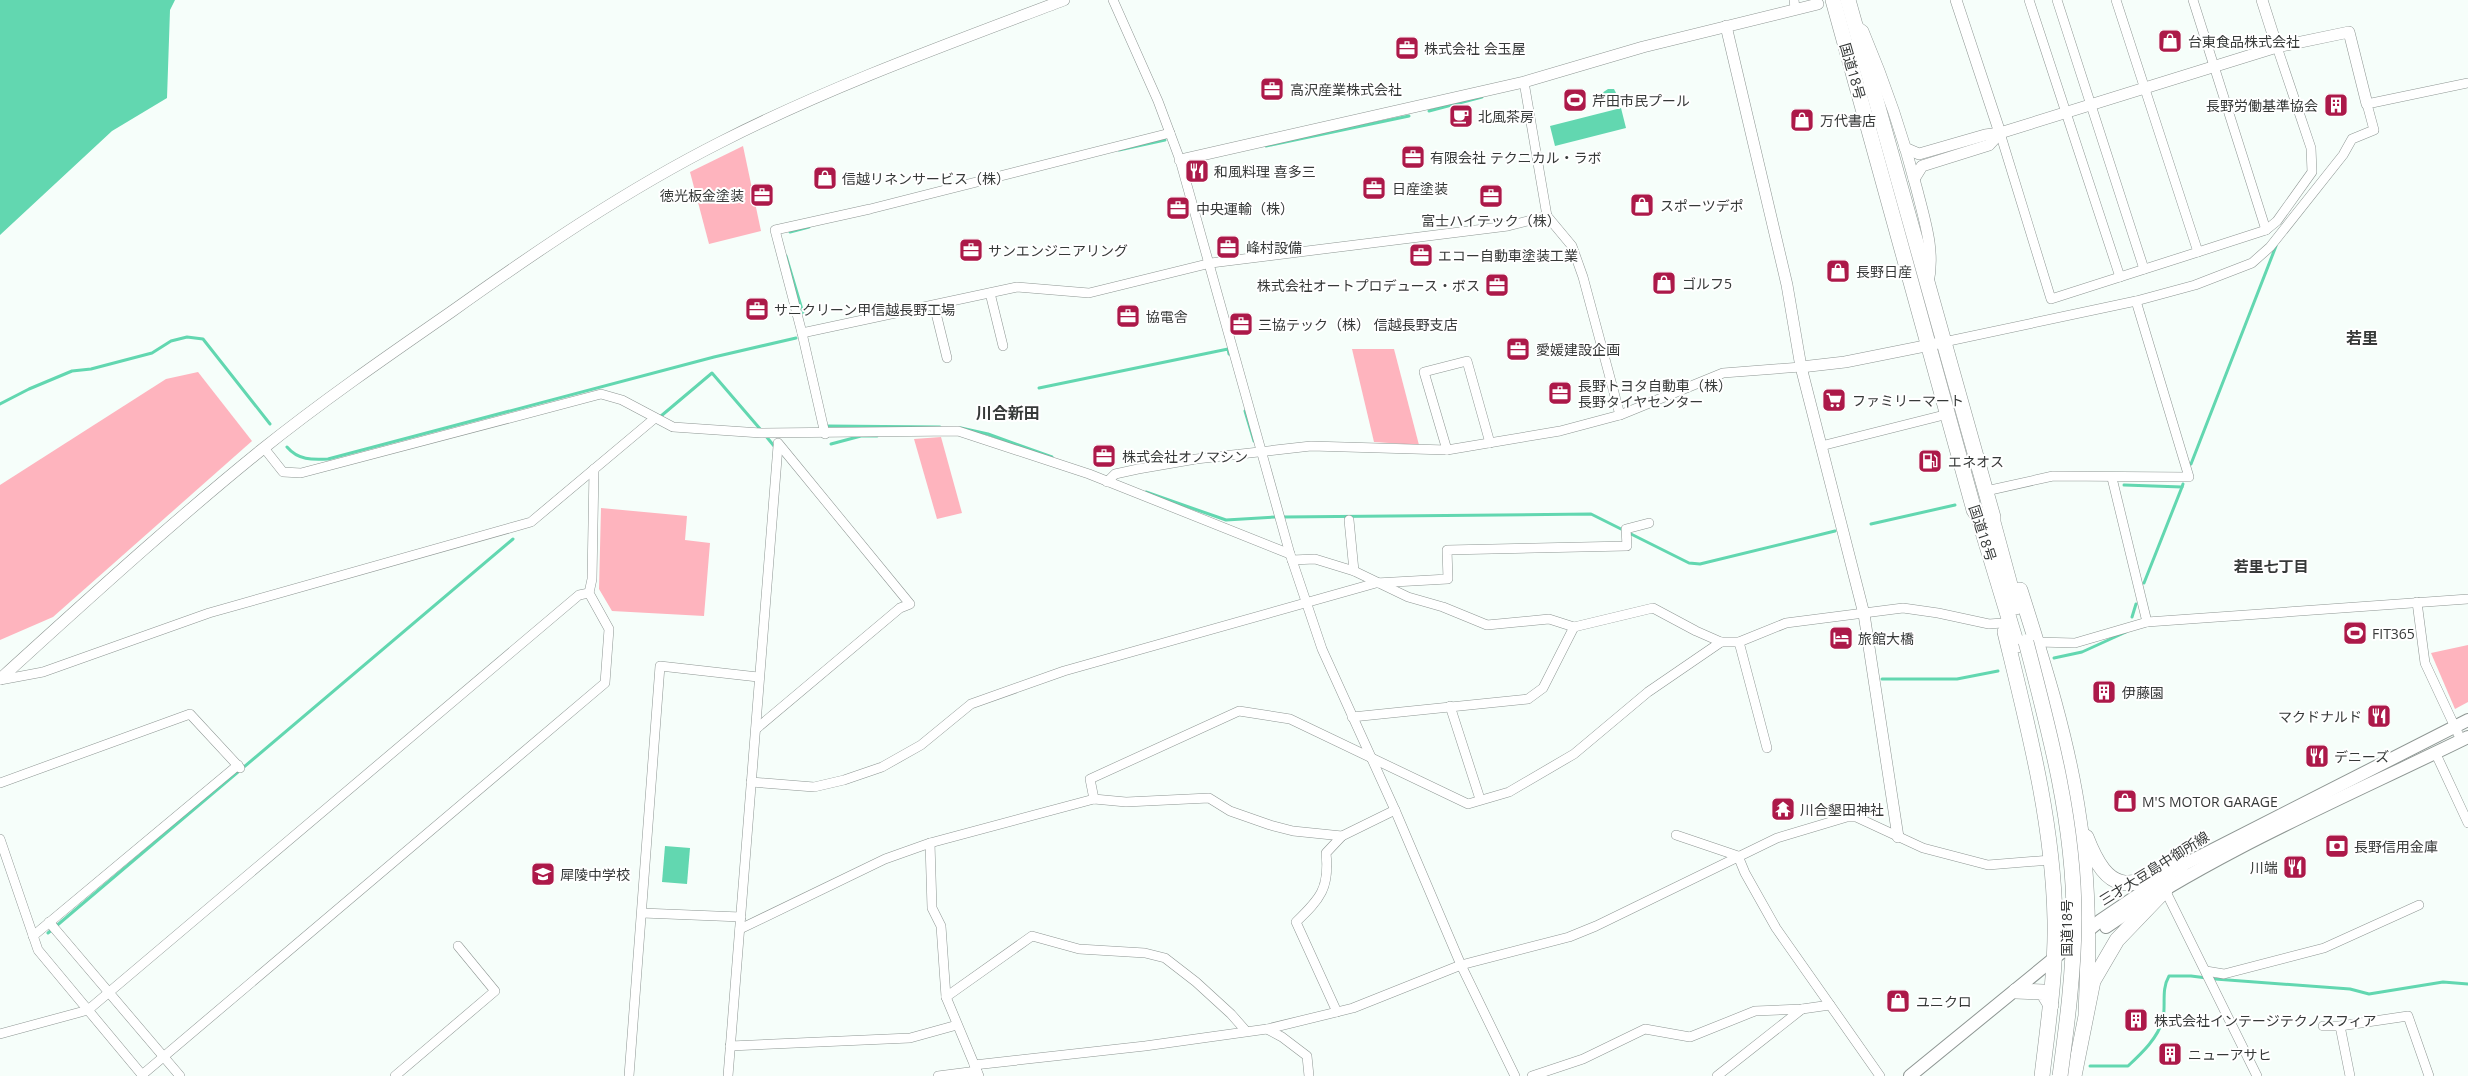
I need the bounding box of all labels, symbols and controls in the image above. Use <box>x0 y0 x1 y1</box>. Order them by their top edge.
shop icon: 台東食品株式会社 <box>2157 28 2183 54</box>
place label: 台東食品株式会社 <box>2188 32 2300 51</box>
office icon: 株式会社 会玉屋 <box>1394 35 1420 61</box>
place label: 株式会社 会玉屋 <box>1424 39 1526 58</box>
street label: 国道18号 <box>1836 40 1870 102</box>
office icon: 高沢産業株式会社 <box>1259 76 1285 102</box>
place label: 高沢産業株式会社 <box>1290 80 1402 99</box>
sports icon: 芹田市民プール <box>1562 87 1588 113</box>
place label: 芹田市民プール <box>1592 91 1690 110</box>
building icon: 長野労働基準協会 <box>2323 92 2349 118</box>
place label: 長野労働基準協会 <box>2206 96 2318 115</box>
cafe icon: 北風茶房 <box>1448 103 1474 129</box>
place label: 北風茶房 <box>1478 107 1534 126</box>
shop icon: 万代書店 <box>1789 107 1815 133</box>
place label: 万代書店 <box>1820 111 1876 130</box>
office icon: 有限会社 テクニカル・ラボ <box>1400 144 1426 170</box>
place label: 有限会社 テクニカル・ラボ <box>1430 148 1602 167</box>
restaurant icon: 和風料理 喜多三 <box>1184 158 1210 184</box>
place label: 和風料理 喜多三 <box>1214 162 1316 181</box>
shop icon: 信越リネンサービス（株） <box>812 165 838 191</box>
place label: 信越リネンサービス（株） <box>842 169 1010 188</box>
office icon: 日産塗装 <box>1361 175 1387 201</box>
place label: 日産塗装 <box>1392 179 1448 198</box>
office icon: 徳光板金塗装 <box>749 182 775 208</box>
office icon: 富士ハイテック（株） <box>1478 183 1504 209</box>
place label: 徳光板金塗装 <box>660 186 744 205</box>
shop icon: スポーツデポ <box>1629 192 1655 218</box>
office icon: 中央運輸（株） <box>1165 195 1191 221</box>
place label: スポーツデポ <box>1660 196 1744 215</box>
place label: 中央運輸（株） <box>1196 199 1294 218</box>
place label: 富士ハイテック（株） <box>1421 211 1561 230</box>
office icon: 峰村設備 <box>1215 234 1241 260</box>
office icon: サンエンジニアリング <box>958 237 984 263</box>
place label: 峰村設備 <box>1246 238 1302 257</box>
place label: サンエンジニアリング <box>988 241 1128 260</box>
office icon: エコー自動車塗装工業 <box>1408 242 1434 268</box>
place label: エコー自動車塗装工業 <box>1438 246 1578 265</box>
shop icon: 長野日産 <box>1825 258 1851 284</box>
place label: 長野日産 <box>1856 262 1912 281</box>
shop icon: ゴルフ5 <box>1651 270 1677 296</box>
office icon: 株式会社オートプロデュース・ボス <box>1484 272 1510 298</box>
place label: ゴルフ5 <box>1682 274 1732 293</box>
place label: 株式会社オートプロデュース・ボス <box>1257 276 1480 295</box>
office icon: サニクリーン甲信越長野工場 <box>744 296 770 322</box>
place label: サニクリーン甲信越長野工場 <box>774 300 955 319</box>
office icon: 協電舎 <box>1115 303 1141 329</box>
place label: 協電舎 <box>1146 307 1188 326</box>
office icon: 三協テック（株） 信越長野支店 <box>1228 311 1254 337</box>
place label: 三協テック（株） 信越長野支店 <box>1258 315 1458 334</box>
district label: 若里 <box>2346 327 2378 349</box>
office icon: 愛媛建設企画 <box>1505 336 1531 362</box>
place label: 愛媛建設企画 <box>1536 340 1620 359</box>
place label: 長野トヨタ自動車（株） 長野タイヤセンター <box>1578 376 1732 411</box>
office icon: 長野トヨタ自動車（株） 長野タイヤセンター <box>1547 380 1573 406</box>
supermarket icon: ファミリーマート <box>1821 387 1847 413</box>
place label: ファミリーマート <box>1852 391 1964 410</box>
district label: 川合新田 <box>976 402 1040 424</box>
office icon: 株式会社オノマシン <box>1091 443 1117 469</box>
place label: 株式会社オノマシン <box>1122 447 1248 466</box>
fuel station icon: エネオス <box>1917 448 1943 474</box>
place label: エネオス <box>1948 452 2004 471</box>
street label: 国道18号 <box>1965 502 2001 564</box>
district label: 若里七丁目 <box>2233 556 2309 576</box>
sports icon: FIT365 <box>2342 620 2368 646</box>
place label: FIT365 <box>2372 624 2415 643</box>
hotel icon: 旅館大橋 <box>1828 625 1854 651</box>
place label: 旅館大橋 <box>1858 629 1914 648</box>
building icon: 伊藤園 <box>2091 679 2117 705</box>
place label: 伊藤園 <box>2122 683 2164 702</box>
restaurant icon: マクドナルド <box>2366 703 2392 729</box>
place label: マクドナルド <box>2278 707 2362 726</box>
restaurant icon: デニーズ <box>2304 743 2330 769</box>
place label: デニーズ <box>2334 747 2389 766</box>
shop icon: M'S MOTOR GARAGE <box>2112 788 2138 814</box>
place label: M'S MOTOR GARAGE <box>2142 792 2278 811</box>
temple icon: 川合墾田神社 <box>1770 796 1796 822</box>
place label: 川合墾田神社 <box>1800 800 1884 819</box>
street label: 三才大豆島中御所線 <box>2096 827 2212 909</box>
bank icon: 長野信用金庫 <box>2324 833 2350 859</box>
place label: 長野信用金庫 <box>2354 837 2438 856</box>
restaurant icon: 川端 <box>2282 854 2308 880</box>
place label: 川端 <box>2250 858 2278 877</box>
school or university icon: 犀陵中学校 <box>530 861 556 887</box>
place label: 犀陵中学校 <box>560 865 630 884</box>
street label: 国道18号 <box>2057 899 2076 957</box>
shop icon: ユニクロ <box>1885 988 1911 1014</box>
place label: ユニクロ <box>1916 992 1972 1011</box>
building icon: 株式会社インテージテクノスフィア <box>2123 1007 2149 1033</box>
place label: 株式会社インテージテクノスフィア <box>2154 1011 2377 1030</box>
building icon: ニューアサヒ <box>2157 1041 2183 1067</box>
place label: ニューアサヒ <box>2188 1045 2271 1064</box>

